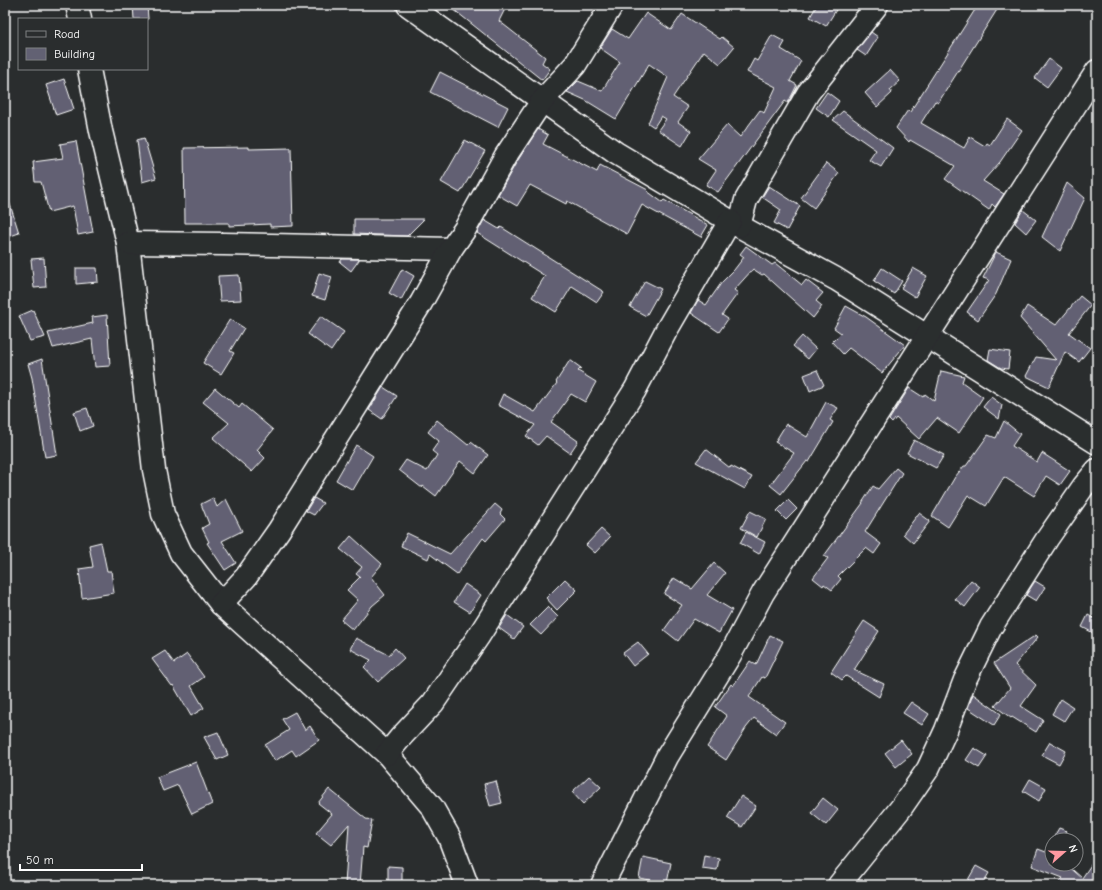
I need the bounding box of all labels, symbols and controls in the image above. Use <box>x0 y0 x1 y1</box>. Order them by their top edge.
legend <box>18 18 148 70</box>
text: Road <box>54 27 80 41</box>
text: Building <box>54 47 95 61</box>
north arrow <box>1044 832 1084 872</box>
text: N <box>1066 843 1080 854</box>
scale bar <box>20 846 142 872</box>
text: 50 m <box>26 853 54 867</box>

